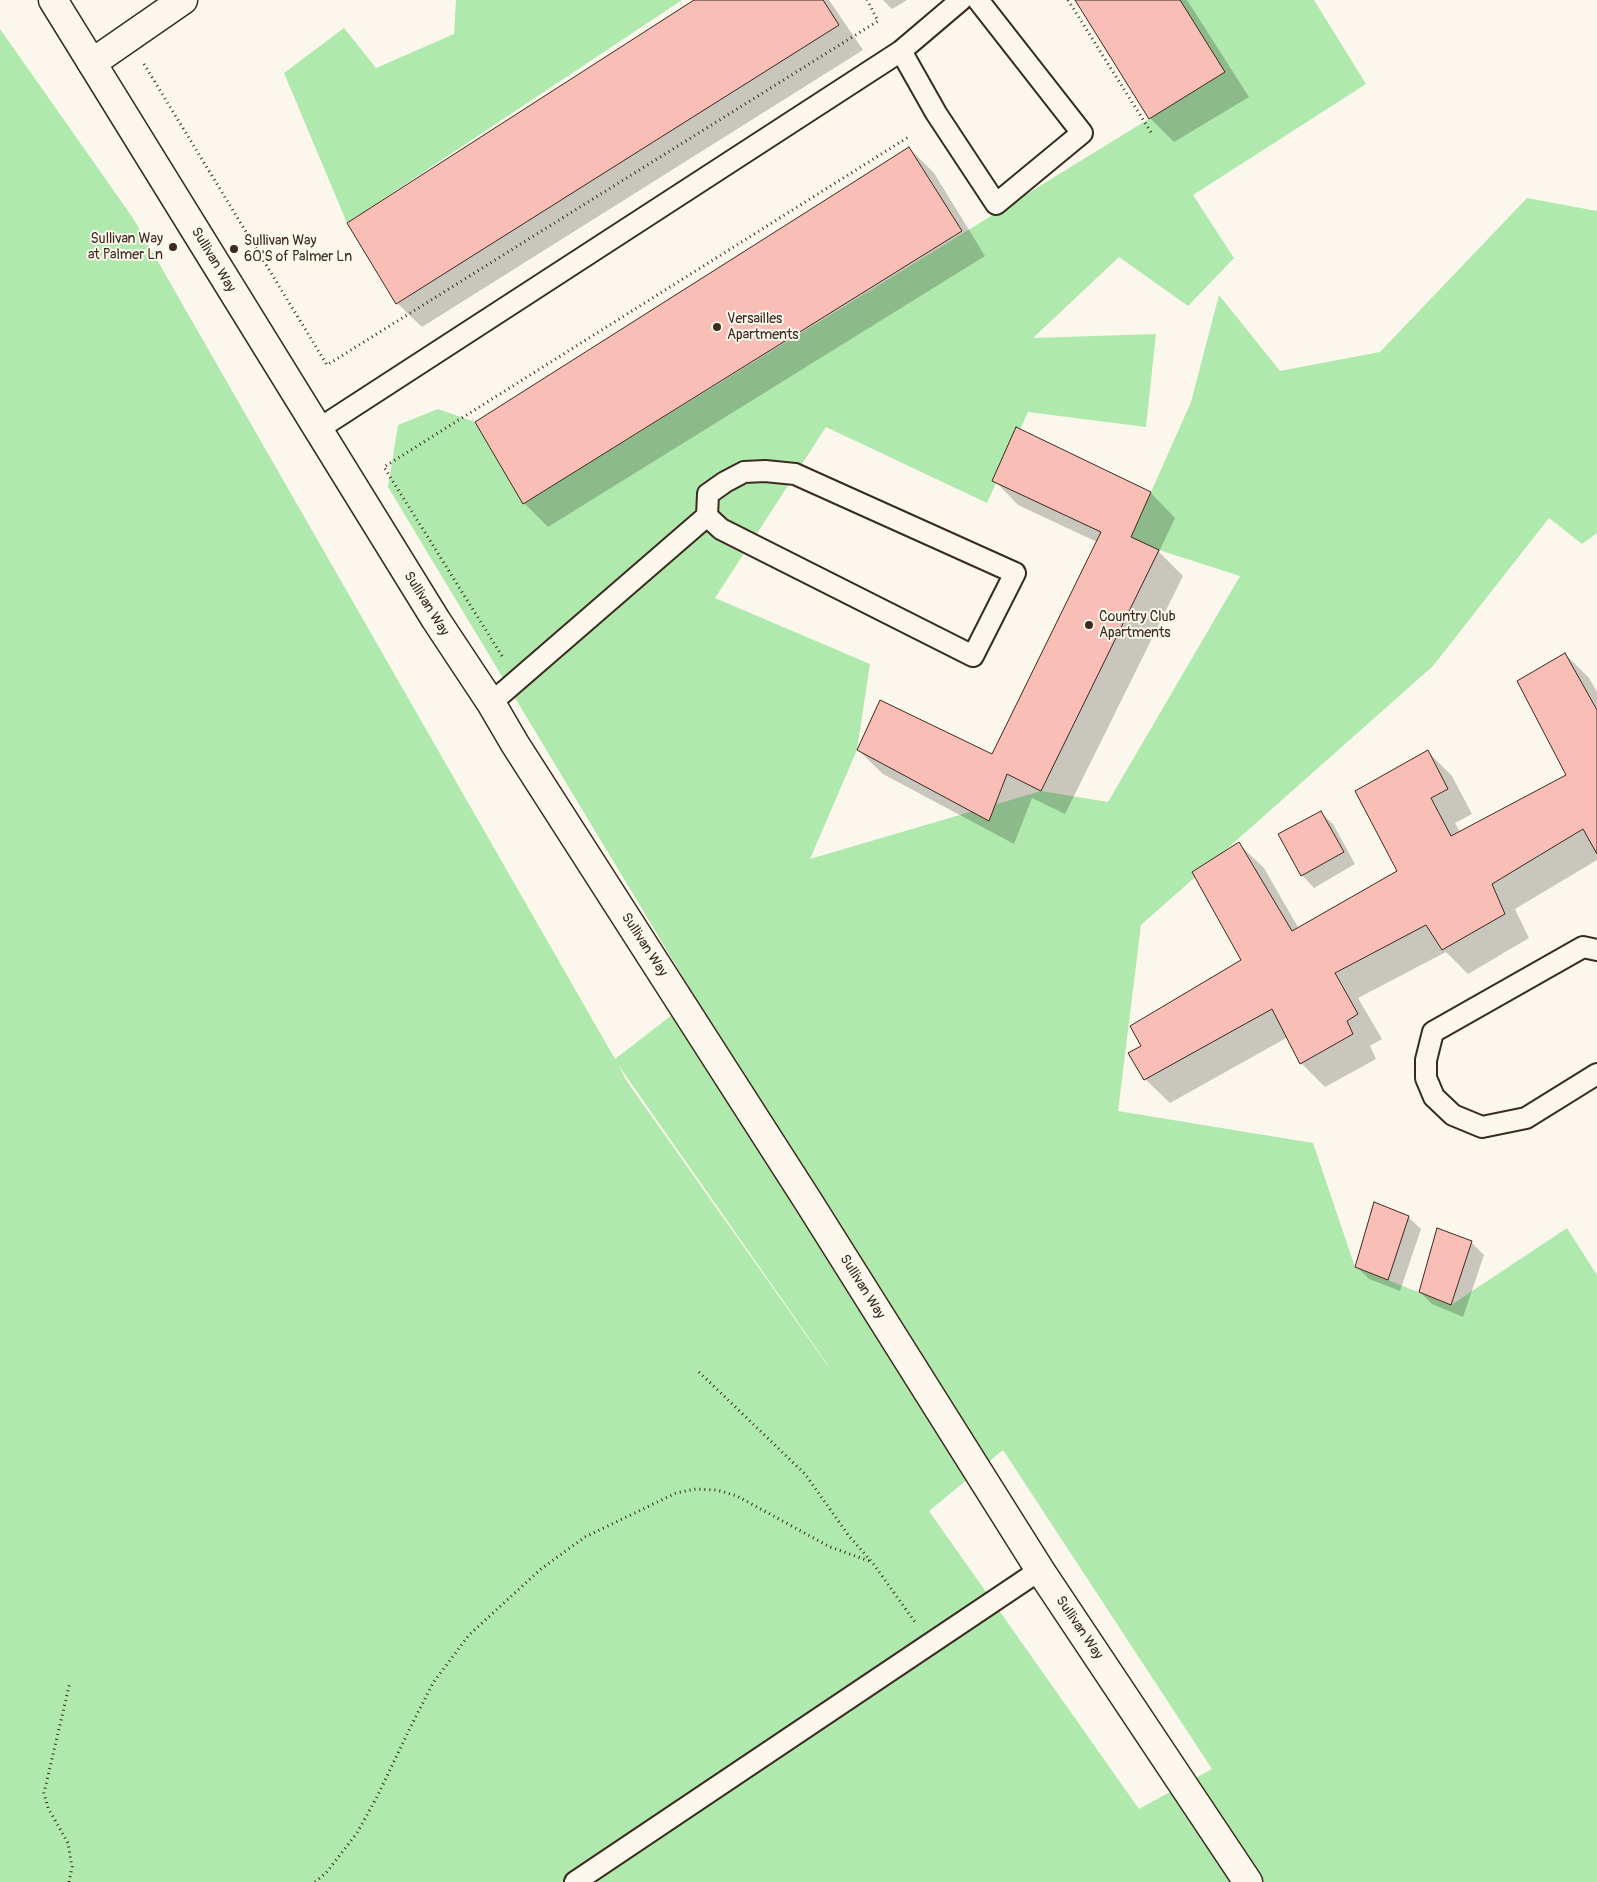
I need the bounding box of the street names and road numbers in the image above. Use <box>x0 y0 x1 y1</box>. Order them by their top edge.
street label: Sullivan Way <box>187 225 239 295</box>
street label: Sullivan Way <box>400 569 452 639</box>
street label: Sullivan Way <box>617 910 671 980</box>
street label: Sullivan Way <box>836 1252 888 1322</box>
street label: Sullivan Way <box>1052 1593 1106 1663</box>

